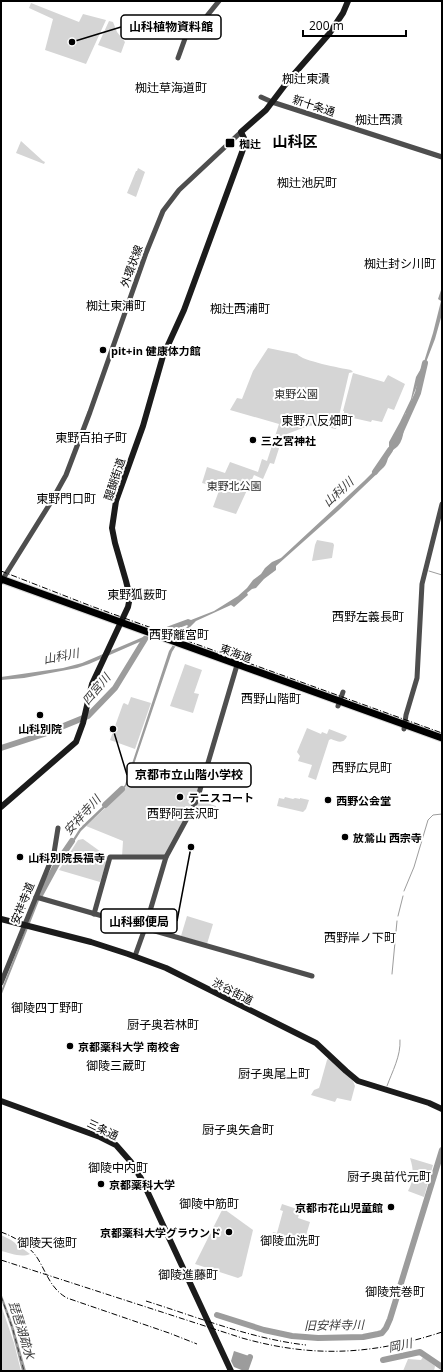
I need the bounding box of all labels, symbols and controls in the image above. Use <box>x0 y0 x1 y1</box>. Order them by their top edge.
scale bar <box>303 12 406 38</box>
callout: 山科植物資料館 <box>121 15 221 39</box>
text: 200 m <box>309 17 344 34</box>
text: 山科植物資料館 <box>129 18 213 35</box>
district label: 椥辻東潰 <box>282 70 330 87</box>
district label: 椥辻草海道町 <box>135 79 207 96</box>
street label: 新十条通 <box>291 91 337 119</box>
district label: 椥辻西潰 <box>355 111 403 128</box>
district label: 山科区 <box>272 131 318 151</box>
place label: 椥辻 <box>239 136 261 151</box>
marker: 椥辻 <box>224 137 236 149</box>
district label: 椥辻池尻町 <box>277 174 337 191</box>
street label: 外環状線 <box>116 243 146 289</box>
district label: 椥辻封シ川町 <box>364 255 436 272</box>
district label: 椥辻東浦町 <box>86 297 146 314</box>
district label: 椥辻西浦町 <box>210 300 270 317</box>
place label: pit+in 健康体力館 <box>111 343 201 358</box>
marker: pit+in 健康体力館 <box>98 345 108 355</box>
park label: 東野公園 <box>274 386 318 401</box>
district label: 東野八反畑町 <box>281 412 353 429</box>
district label: 東野百拍子町 <box>55 429 127 446</box>
place label: 三之宮神社 <box>261 433 316 448</box>
marker: 三之宮神社 <box>248 435 258 445</box>
street label: 醍醐街道 <box>100 456 128 502</box>
water label: 山科川 <box>319 472 358 510</box>
park label: 東野北公園 <box>207 478 262 493</box>
district label: 東野門口町 <box>36 490 96 507</box>
district label: 東野狐薮町 <box>107 586 167 603</box>
district label: 西野左義長町 <box>332 608 404 625</box>
district label: 西野離宮町 <box>149 626 209 643</box>
street label: 東海道 <box>218 640 254 666</box>
water label: 山科川 <box>42 644 82 668</box>
water label: 四宮川 <box>78 668 115 708</box>
district label: 西野山階町 <box>241 690 301 707</box>
marker: 山科別院 <box>35 710 45 720</box>
place label: 山科別院 <box>18 721 62 736</box>
district label: 西野広見町 <box>332 759 392 776</box>
callout: 京都市立山階小学校 <box>127 763 251 787</box>
text: 京都市立山階小学校 <box>135 766 243 783</box>
water label: 安祥寺川 <box>60 790 106 839</box>
place label: テニスコート <box>188 790 254 805</box>
marker: テニスコート <box>175 792 185 802</box>
place label: 西野公会堂 <box>336 793 391 808</box>
marker: 西野公会堂 <box>323 795 333 805</box>
district label: 西野阿芸沢町 <box>147 805 219 822</box>
place label: 放鶯山 西宗寺 <box>353 830 422 845</box>
marker: 放鶯山 西宗寺 <box>340 832 350 842</box>
place label: 山科別院長福寺 <box>28 850 105 865</box>
marker: 山科別院長福寺 <box>15 852 25 862</box>
street label: 安祥寺道 <box>7 880 37 926</box>
callout: 山科郵便局 <box>101 909 177 933</box>
text: 山科郵便局 <box>109 913 169 930</box>
district label: 西野岸ノ下町 <box>324 929 396 946</box>
street label: 渋谷街道 <box>210 974 256 1008</box>
district label: 御陵四丁野町 <box>11 999 83 1016</box>
district label: 厨子奥若林町 <box>127 1016 199 1033</box>
place label: 京都薬科大学 南校舎 <box>78 1039 181 1054</box>
marker: 京都薬科大学 南校舎 <box>65 1041 75 1051</box>
district label: 御陵三蔵町 <box>86 1057 146 1074</box>
district label: 厨子奥尾上町 <box>238 1065 310 1082</box>
street label: 三条通 <box>85 1115 121 1143</box>
district label: 厨子奥矢倉町 <box>202 1121 274 1138</box>
district label: 御陵中内町 <box>88 1159 148 1176</box>
district label: 厨子奥苗代元町 <box>347 1168 431 1185</box>
place label: 京都薬科大学 <box>109 1177 175 1192</box>
marker: 京都薬科大学 <box>96 1179 106 1189</box>
district label: 御陵中筋町 <box>179 1195 239 1212</box>
place label: 京都市花山児童館 <box>295 1200 383 1215</box>
marker: 京都市花山児童館 <box>386 1202 396 1212</box>
place label: 京都薬科大学グラウンド <box>100 1225 221 1240</box>
marker: 京都薬科大学グラウンド <box>224 1227 234 1237</box>
district label: 御陵血洗町 <box>260 1232 320 1249</box>
district label: 御陵天徳町 <box>17 1234 77 1251</box>
district label: 御陵進藤町 <box>158 1266 218 1283</box>
district label: 御陵荒巻町 <box>365 1283 425 1300</box>
water label: 琵琶湖疏水 <box>5 1299 39 1363</box>
water label: 旧安祥寺川 <box>304 1316 366 1334</box>
water label: 岡川 <box>386 1334 415 1356</box>

